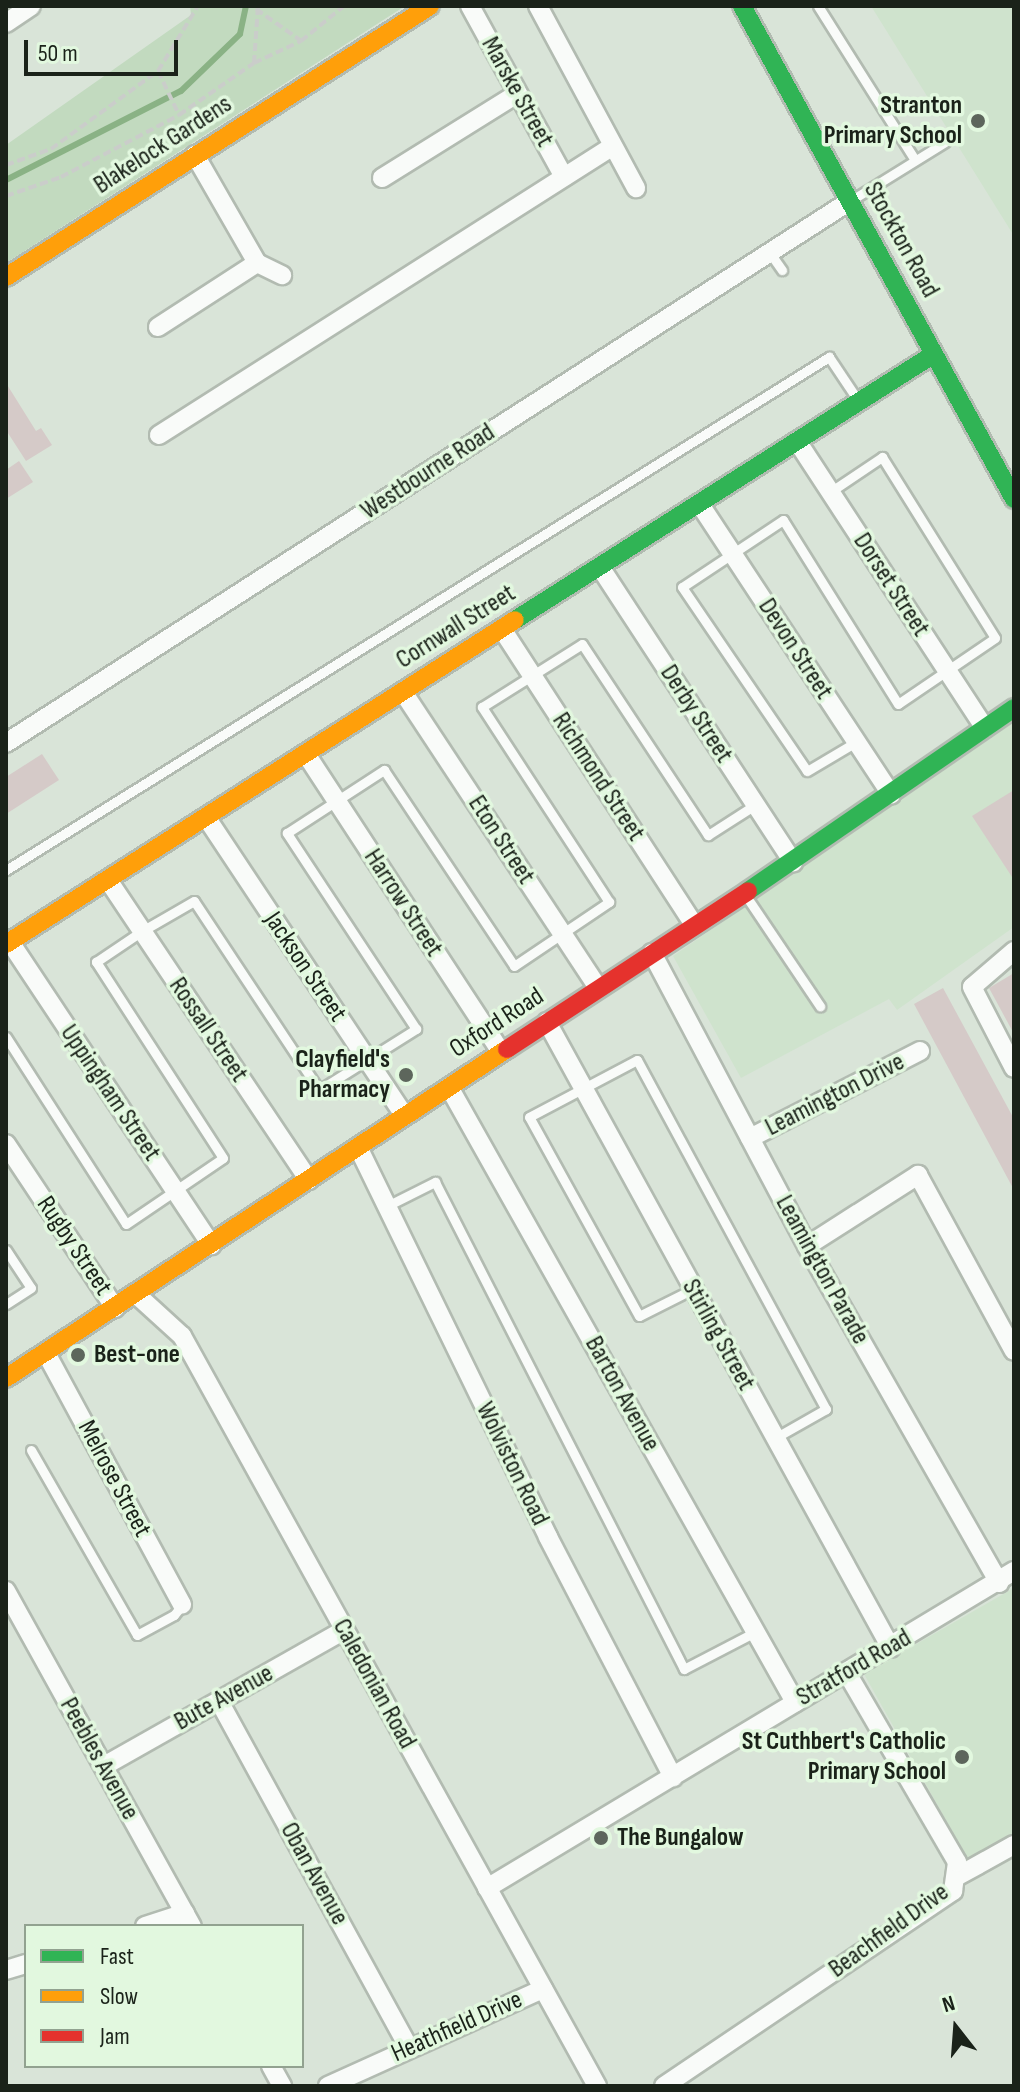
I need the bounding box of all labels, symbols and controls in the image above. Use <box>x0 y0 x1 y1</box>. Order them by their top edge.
scale bar <box>28 24 182 74</box>
street label: Marske Street <box>474 32 560 152</box>
text: 50 m <box>38 39 78 68</box>
street label: Blakelock Gardens <box>88 89 238 201</box>
place label: Stranton Primary School <box>824 90 962 152</box>
marker: Stranton Primary School <box>969 112 987 130</box>
street label: Stockton Road <box>857 177 945 303</box>
street label: Westbourne Road <box>355 417 501 527</box>
street label: Dorset Street <box>846 527 936 643</box>
street label: Cornwall Street <box>391 578 521 676</box>
street label: Devon Street <box>751 593 839 705</box>
street label: Derby Street <box>653 659 739 769</box>
street label: Richmond Street <box>545 707 651 847</box>
street label: Eton Street <box>461 790 541 890</box>
street label: Harrow Street <box>357 843 449 963</box>
street label: Jackson Street <box>257 906 353 1028</box>
street label: Rossall Street <box>162 972 254 1088</box>
street label: Oxford Road <box>444 981 550 1065</box>
street label: Uppingham Street <box>53 1019 167 1167</box>
place label: Clayfield's Pharmacy <box>295 1044 390 1106</box>
street label: Leamington Drive <box>760 1047 910 1143</box>
marker: Clayfield's Pharmacy <box>397 1066 415 1084</box>
street label: Rugby Street <box>30 1190 118 1302</box>
street label: Leamington Parade <box>768 1190 876 1350</box>
street label: Stirling Street <box>675 1274 761 1396</box>
street label: Barton Avenue <box>578 1331 666 1457</box>
place label: Best-one <box>94 1339 180 1371</box>
marker: Best-one <box>69 1346 87 1364</box>
street label: Wolviston Road <box>469 1397 555 1531</box>
street label: Melrose Street <box>70 1415 158 1543</box>
street label: Caledonian Road <box>326 1614 422 1754</box>
street label: Stratford Road <box>791 1623 917 1713</box>
street label: Bute Avenue <box>169 1658 279 1738</box>
street label: Peebles Avenue <box>53 1692 145 1826</box>
place label: St Cuthbert's Catholic Primary School <box>742 1726 946 1788</box>
marker: St Cuthbert's Catholic Primary School <box>953 1748 971 1766</box>
street label: Oban Avenue <box>273 1817 355 1931</box>
place label: The Bungalow <box>617 1822 744 1854</box>
marker: The Bungalow <box>592 1829 610 1847</box>
street label: Beachfield Drive <box>823 1877 955 1985</box>
legend <box>24 1924 304 2068</box>
text: Fast <box>100 1942 134 1971</box>
text: Slow <box>100 1982 138 2011</box>
street label: Heathfield Drive <box>387 1984 527 2070</box>
north arrow <box>916 1988 996 2068</box>
text: N <box>939 1990 958 2019</box>
text: Jam <box>100 2022 130 2051</box>

